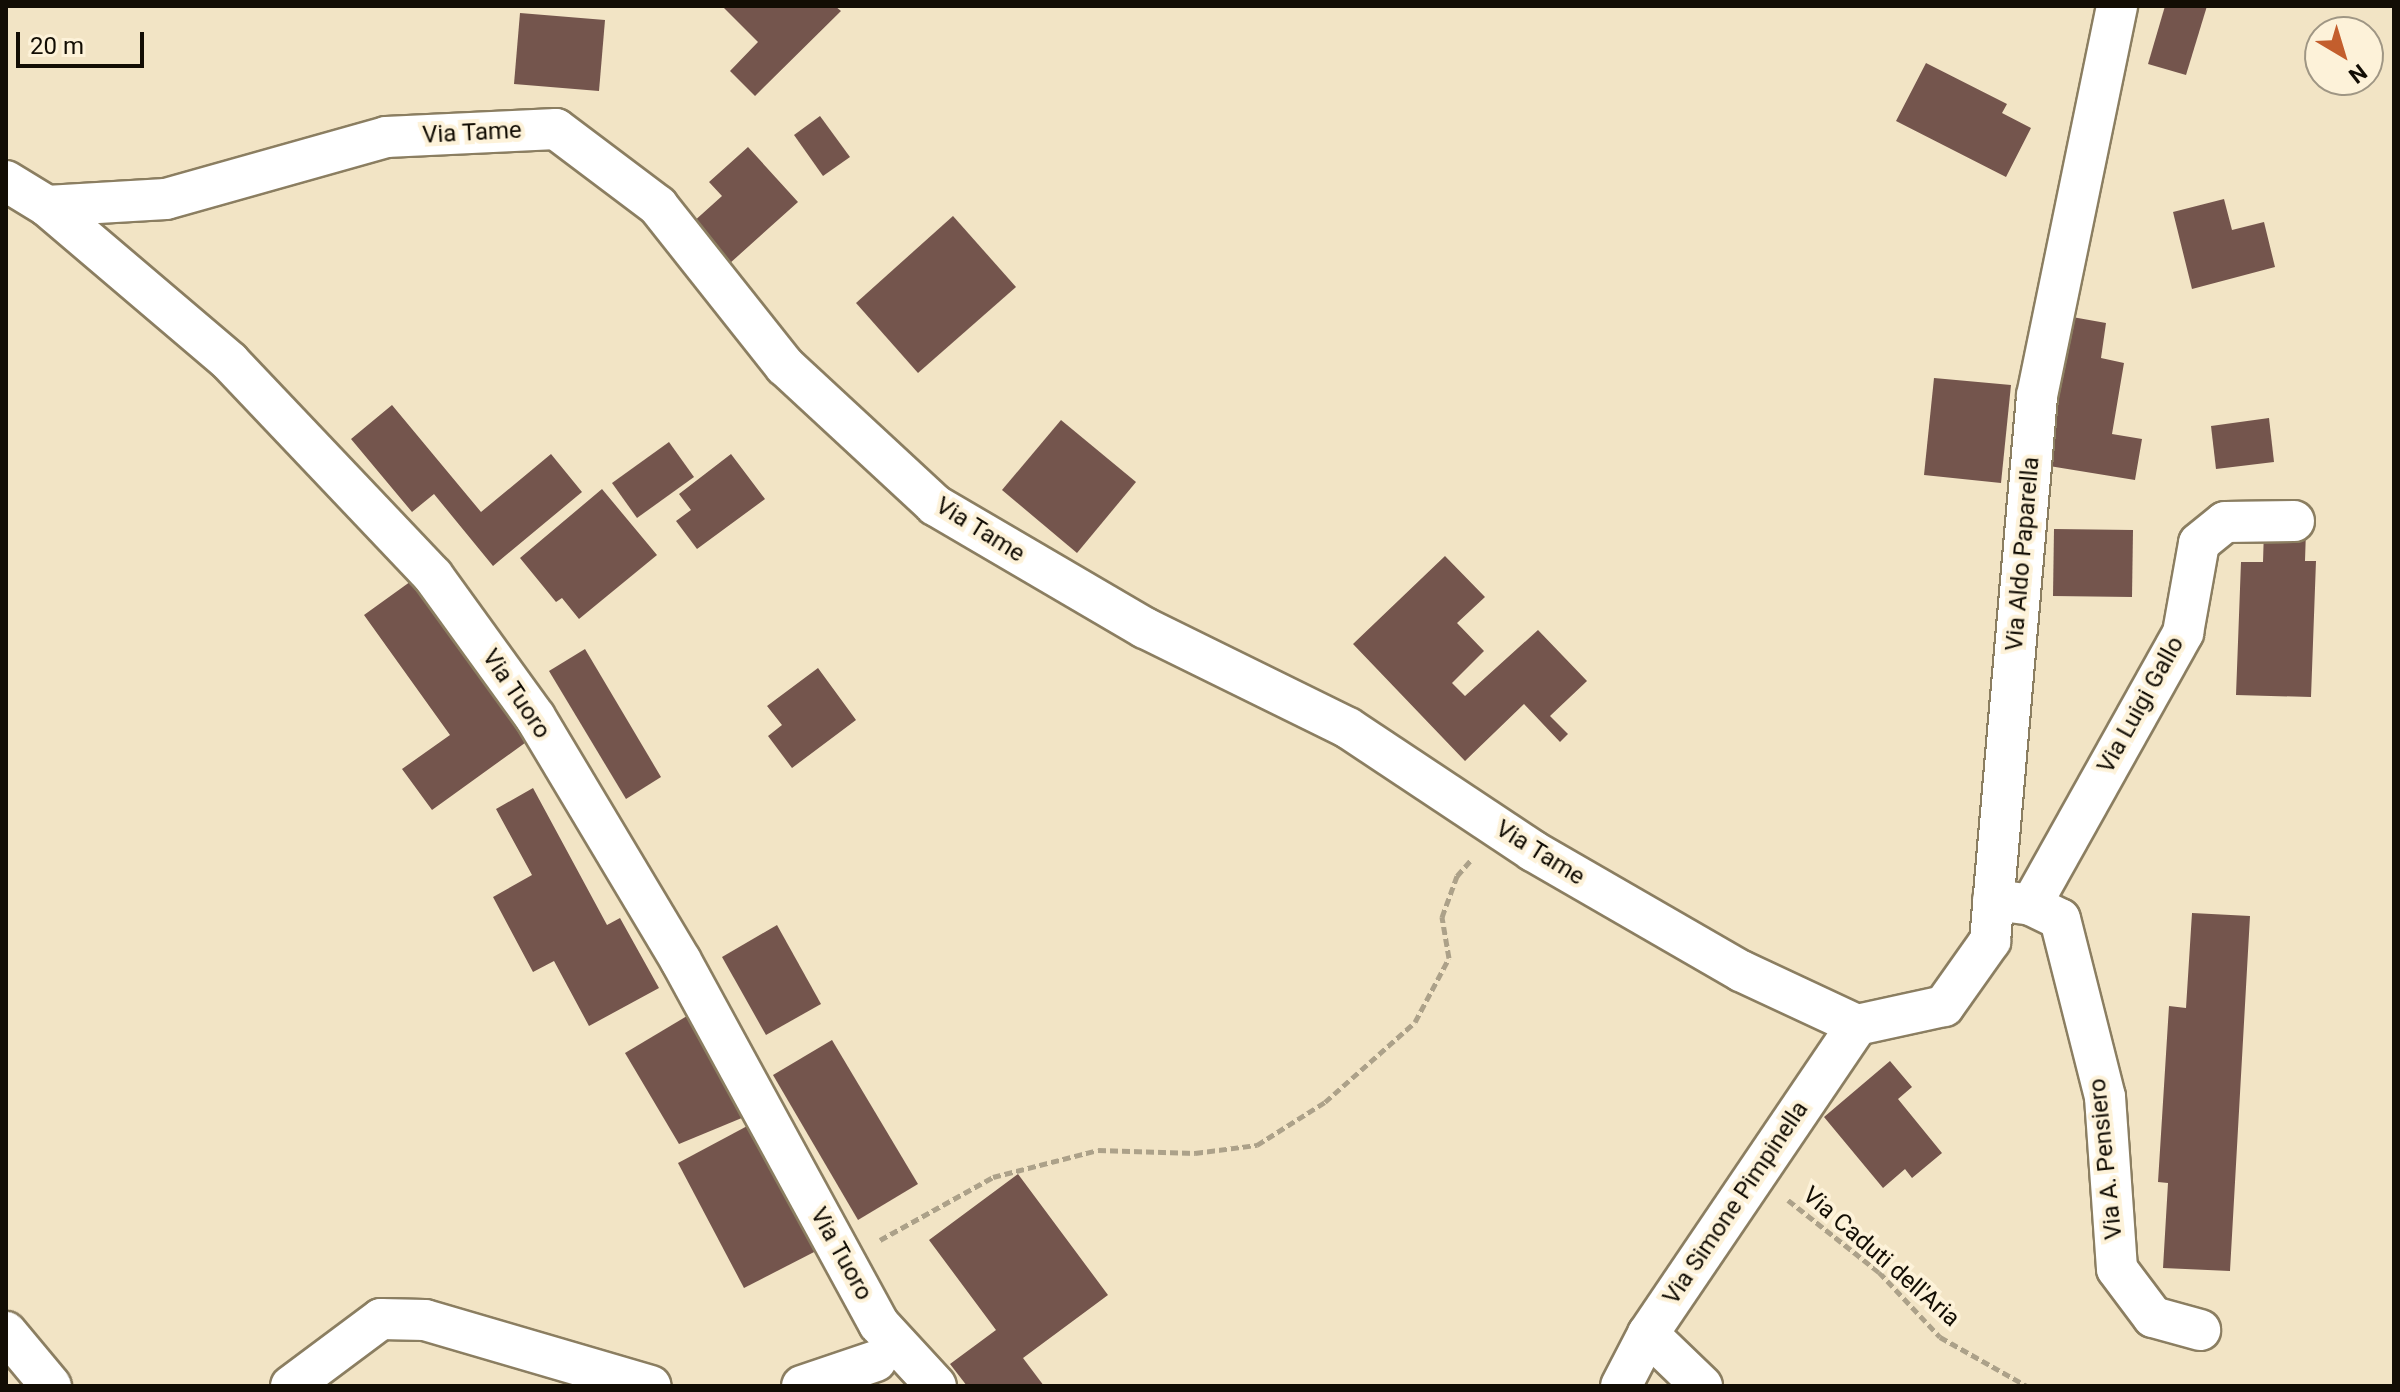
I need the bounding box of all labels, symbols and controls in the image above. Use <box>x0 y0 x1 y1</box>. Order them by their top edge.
scale bar <box>20 16 148 66</box>
north arrow <box>2304 16 2384 96</box>
text: 20 m <box>30 32 84 60</box>
text: N <box>2344 59 2372 88</box>
street label: Via Tame <box>421 116 523 150</box>
street label: Via Aldo Paparella <box>2000 456 2046 652</box>
street label: Via Tame <box>930 491 1030 569</box>
street label: Via Luigi Gallo <box>2092 632 2190 778</box>
street label: Via Tuoro <box>476 644 556 744</box>
street label: Via Tame <box>1490 814 1590 892</box>
street label: Via A. Pensiero <box>2083 1077 2129 1241</box>
street label: Via Simone Pimpinella <box>1657 1096 1815 1310</box>
street label: Via Caduti dell'Aria <box>1797 1181 1965 1333</box>
street label: Via Tuoro <box>804 1202 878 1306</box>

